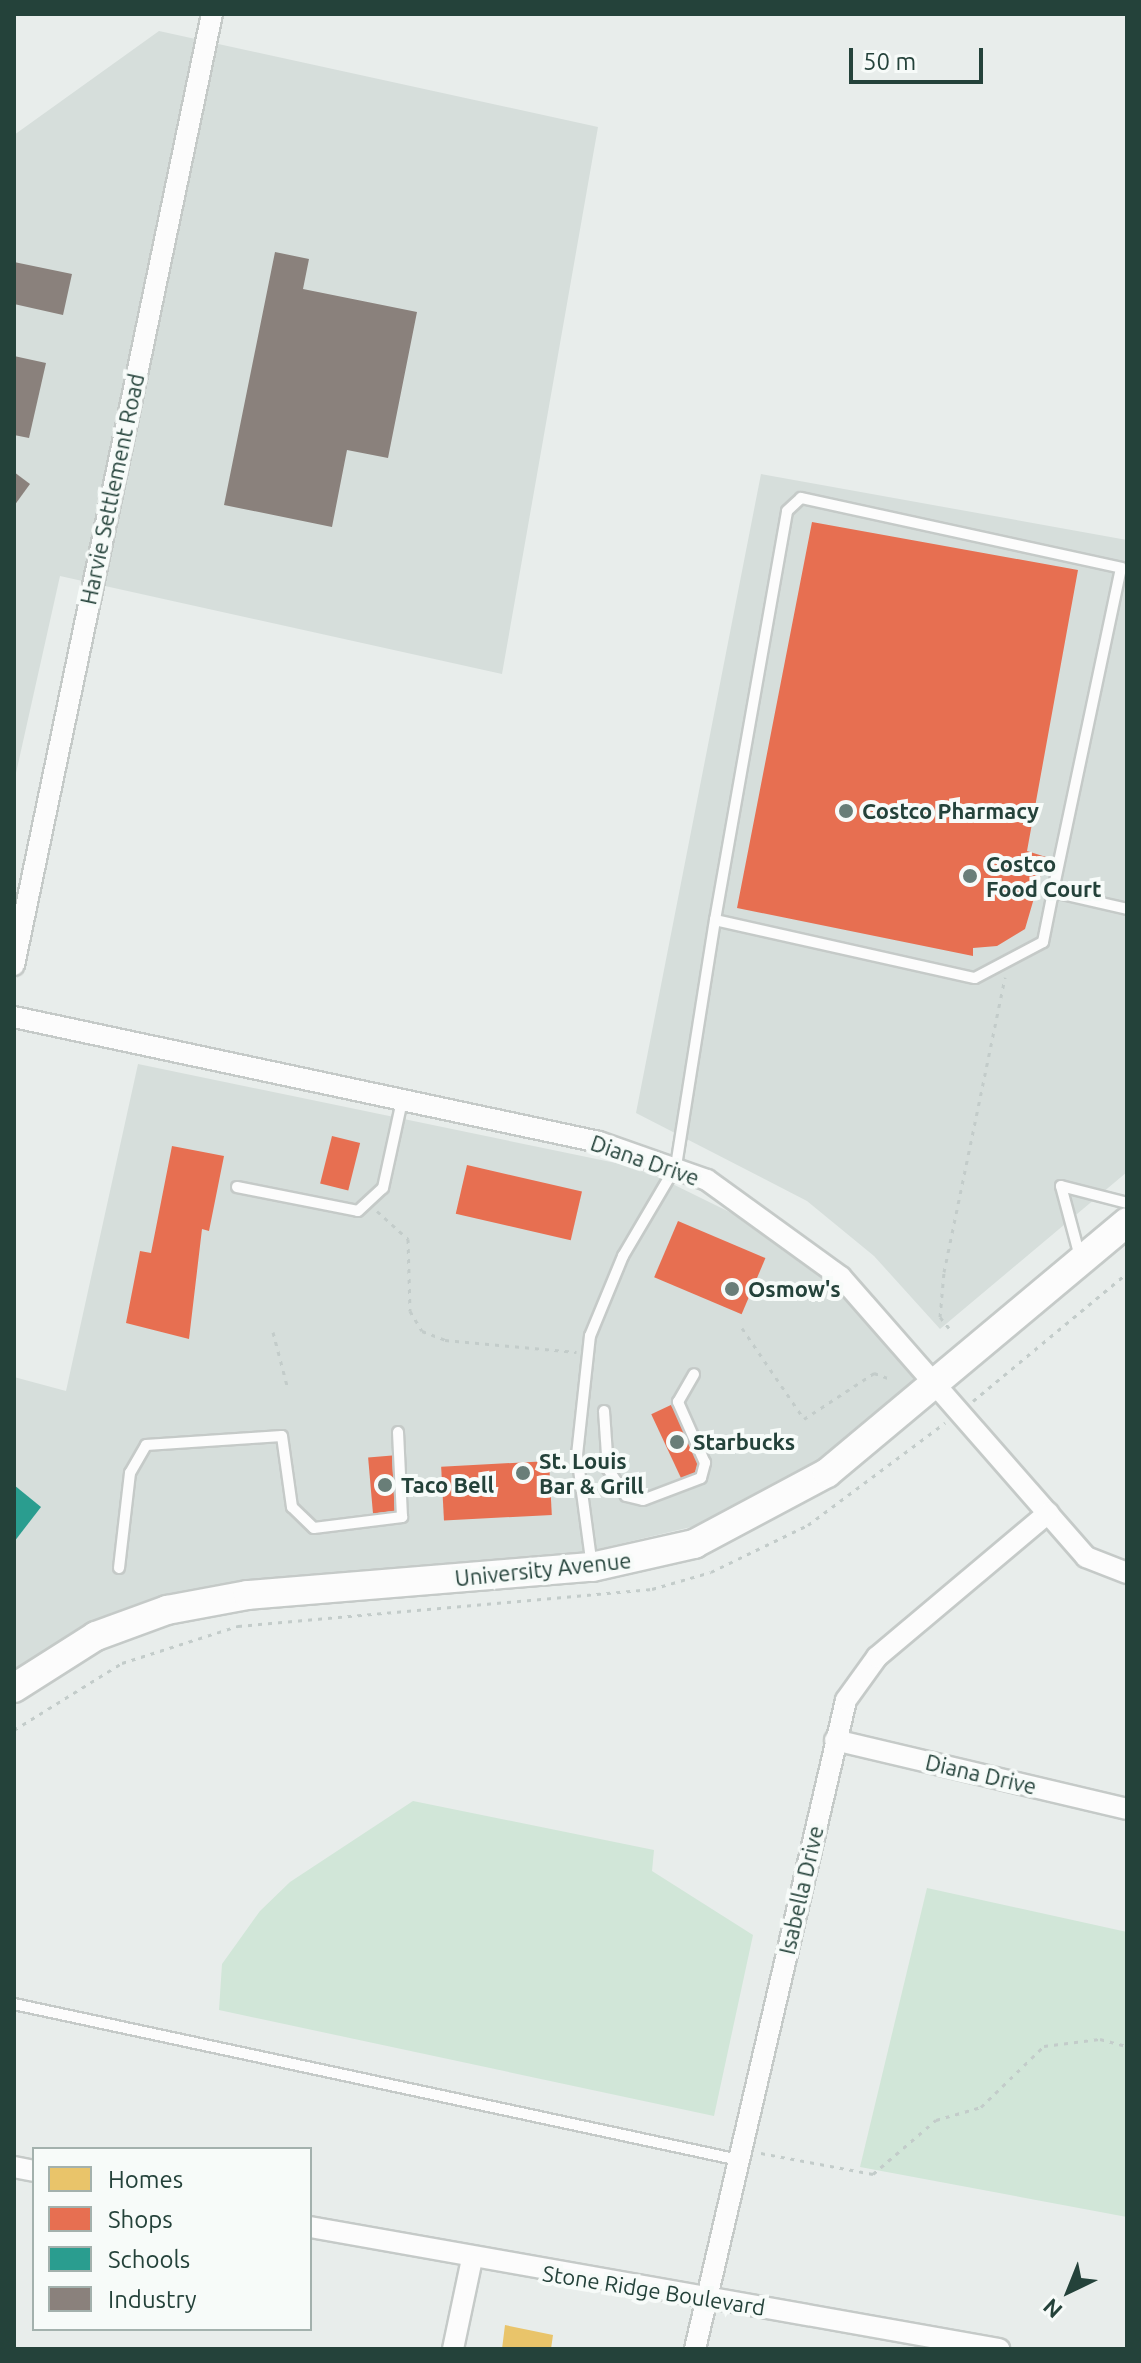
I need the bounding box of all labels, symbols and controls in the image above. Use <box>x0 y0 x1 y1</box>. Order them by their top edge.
scale bar <box>853 32 987 82</box>
text: 50 m <box>863 48 916 75</box>
street label: Harvie Settlement Road <box>75 371 149 607</box>
place label: Costco Pharmacy <box>862 798 1039 824</box>
marker: Costco Pharmacy <box>837 802 855 820</box>
place label: Costco Food Court <box>986 850 1102 902</box>
marker: Costco Food Court <box>961 867 979 885</box>
street label: Diana Drive <box>587 1129 703 1191</box>
place label: Osmow's <box>748 1276 841 1302</box>
marker: Osmow's <box>723 1280 741 1298</box>
place label: Starbucks <box>693 1429 795 1455</box>
marker: Starbucks <box>668 1433 686 1451</box>
place label: St. Louis Bar & Grill <box>539 1447 644 1498</box>
marker: St. Louis Bar & Grill <box>514 1464 532 1482</box>
place label: Taco Bell <box>401 1472 494 1498</box>
marker: Taco Bell <box>376 1476 394 1494</box>
street label: University Avenue <box>453 1547 633 1591</box>
street label: Diana Drive <box>923 1748 1039 1800</box>
street label: Isabella Drive <box>773 1823 829 1957</box>
legend <box>32 2147 312 2331</box>
text: Homes <box>108 2166 183 2193</box>
text: Shops <box>108 2206 173 2233</box>
text: Schools <box>108 2246 190 2273</box>
north arrow <box>1029 2251 1109 2331</box>
street label: Stone Ridge Boulevard <box>541 2259 767 2321</box>
text: Industry <box>108 2286 197 2313</box>
text: N <box>1038 2294 1067 2324</box>

